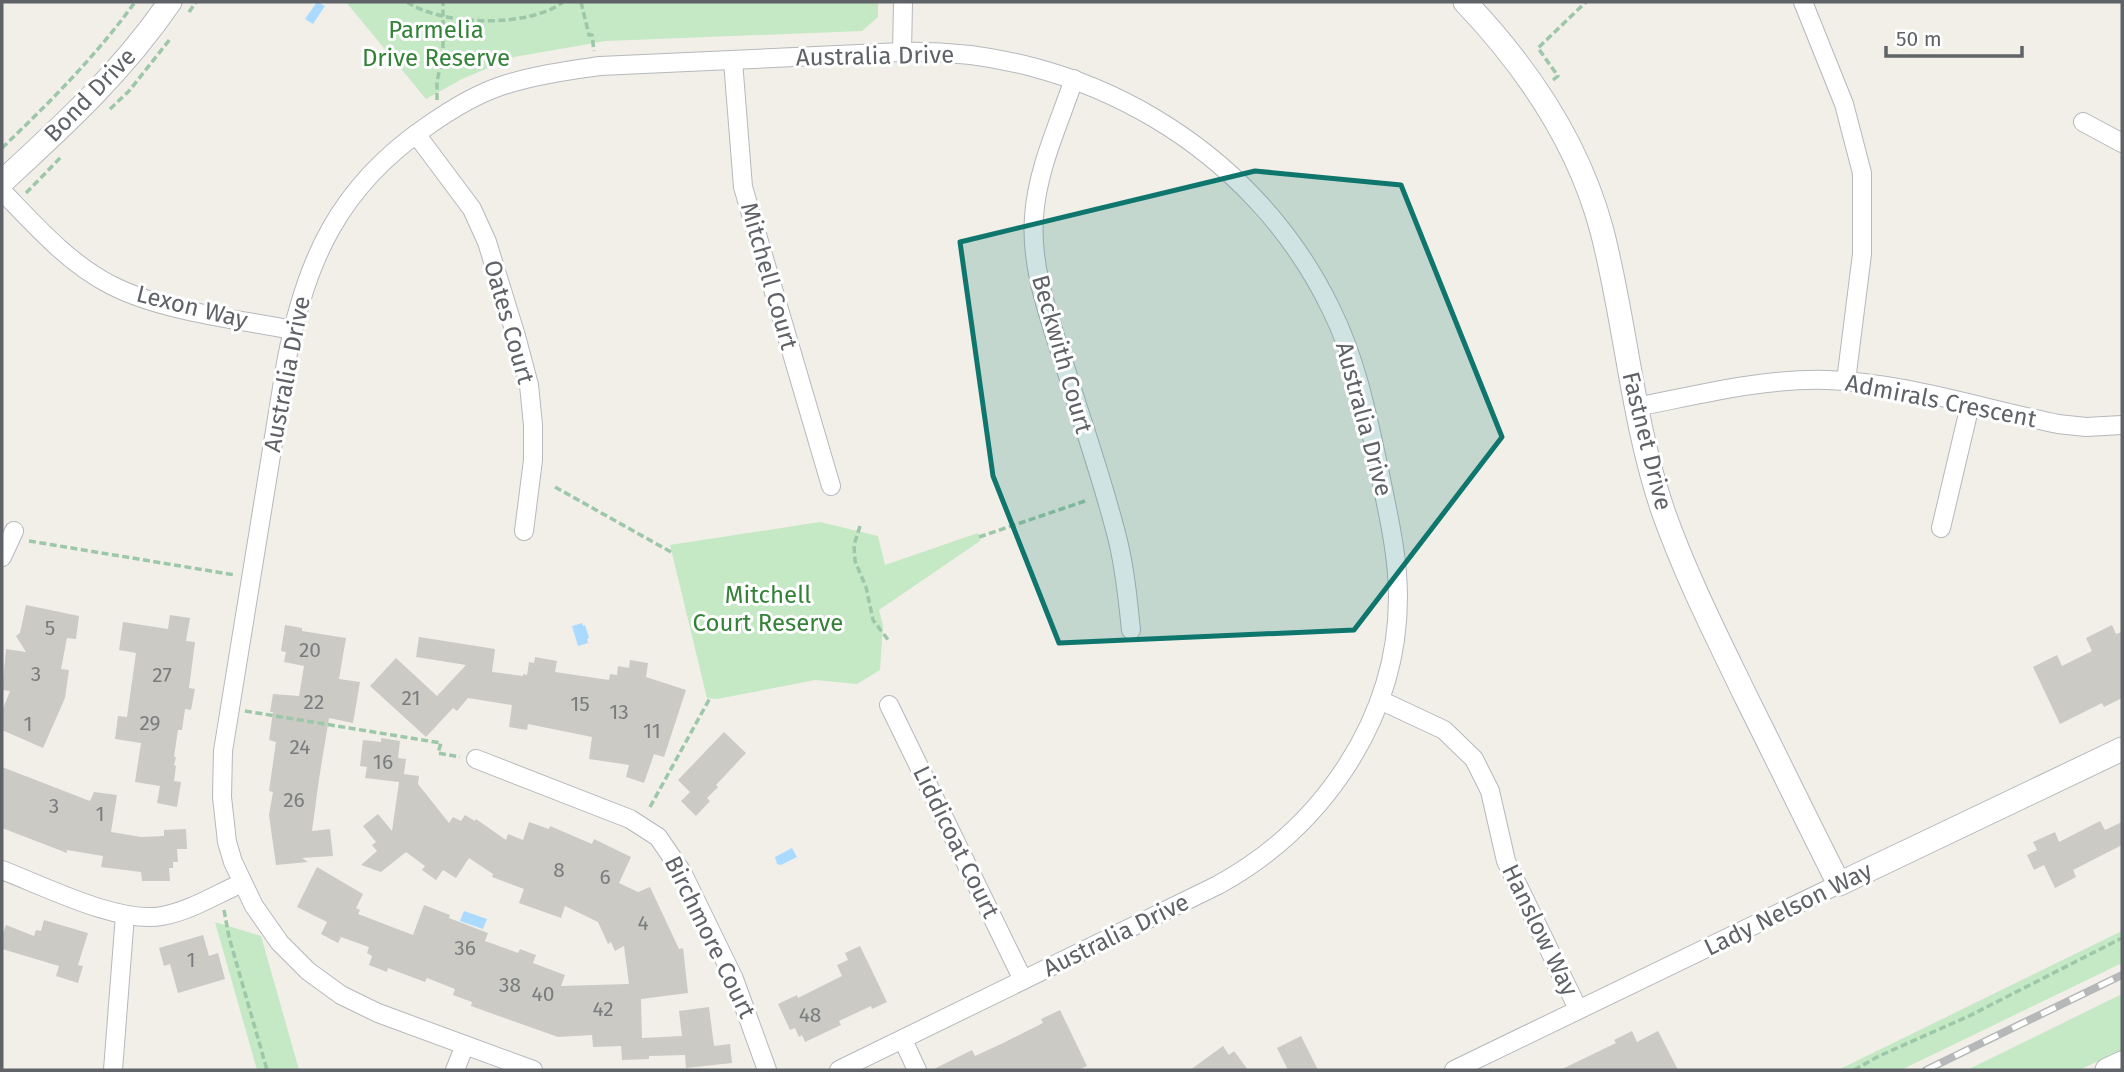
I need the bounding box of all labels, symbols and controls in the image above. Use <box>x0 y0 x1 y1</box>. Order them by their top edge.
scale bar <box>1886 14 2022 58</box>
park label: Parmelia Drive Reserve <box>362 16 510 72</box>
text: 50 m <box>1896 26 1942 52</box>
street label: Australia Drive <box>796 41 954 71</box>
street label: Bond Drive <box>38 42 142 148</box>
street label: Mitchell Court <box>735 199 803 353</box>
street label: Oates Court <box>478 257 540 387</box>
street label: Beckwith Court <box>1026 272 1098 437</box>
street label: Lexon Way <box>133 280 251 334</box>
street label: Australia Drive <box>258 294 316 454</box>
street label: Australia Drive <box>1330 339 1398 499</box>
street label: Fastnet Drive <box>1616 369 1678 513</box>
street label: Admirals Crescent <box>1843 369 2039 433</box>
park label: Mitchell Court Reserve <box>693 581 843 637</box>
house number: 5 <box>45 615 55 641</box>
house number: 20 <box>299 637 321 663</box>
house number: 3 <box>31 661 41 687</box>
house number: 27 <box>152 662 172 688</box>
house number: 21 <box>402 685 420 711</box>
house number: 22 <box>304 689 324 715</box>
house number: 15 <box>570 691 590 717</box>
house number: 13 <box>609 699 629 725</box>
house number: 29 <box>139 710 161 736</box>
house number: 1 <box>23 711 33 737</box>
house number: 11 <box>643 718 661 744</box>
house number: 24 <box>290 734 311 760</box>
house number: 16 <box>373 749 393 775</box>
street label: Liddicoat Court <box>907 761 1005 923</box>
house number: 26 <box>283 787 305 813</box>
house number: 3 <box>49 793 59 819</box>
house number: 1 <box>95 801 105 827</box>
street label: Birchmore Court <box>659 851 761 1023</box>
street label: Lady Nelson Way <box>1700 856 1877 962</box>
house number: 8 <box>553 857 565 883</box>
street label: Hanslow Way <box>1496 860 1584 1000</box>
house number: 6 <box>599 864 611 890</box>
street label: Australia Drive <box>1039 888 1193 982</box>
house number: 4 <box>637 910 649 936</box>
house number: 36 <box>454 935 476 961</box>
house number: 1 <box>186 947 196 973</box>
house number: 38 <box>499 972 521 998</box>
house number: 40 <box>532 981 554 1007</box>
house number: 42 <box>592 996 614 1022</box>
house number: 48 <box>799 1002 821 1028</box>

